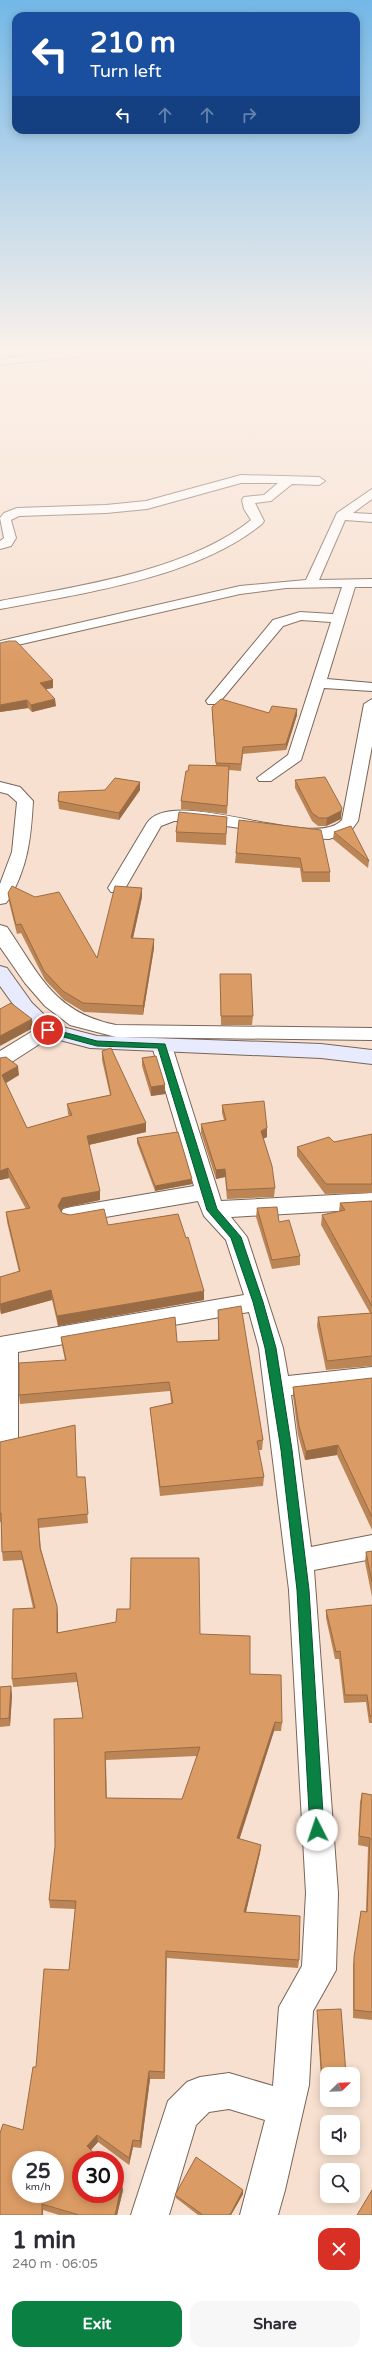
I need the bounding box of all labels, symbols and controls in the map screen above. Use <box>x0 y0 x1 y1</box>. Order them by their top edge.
text: 210 m <box>90 26 176 60</box>
icon: left <box>24 28 76 80</box>
text: Turn left <box>90 60 162 82</box>
icon: left <box>112 104 134 126</box>
icon: ahead <box>154 104 176 126</box>
icon: ahead <box>196 104 218 126</box>
icon: right <box>238 104 260 126</box>
pin <box>31 1013 65 1047</box>
icon: arrive <box>37 1019 59 1041</box>
position arrow <box>296 1809 338 1851</box>
north arrow <box>320 2067 360 2107</box>
map controls <box>320 2067 360 2203</box>
button: sound <box>320 2115 360 2155</box>
speed limit sign: 30 <box>72 2151 124 2203</box>
text: 25 <box>25 2160 51 2184</box>
button: search <box>320 2163 360 2203</box>
text: km/h <box>25 2181 51 2193</box>
text: 1 min <box>12 2226 76 2255</box>
button: close <box>318 2228 360 2270</box>
text: 240 m · 06:05 <box>12 2256 98 2272</box>
button: Exit <box>12 2301 182 2347</box>
button: Share <box>190 2301 360 2347</box>

